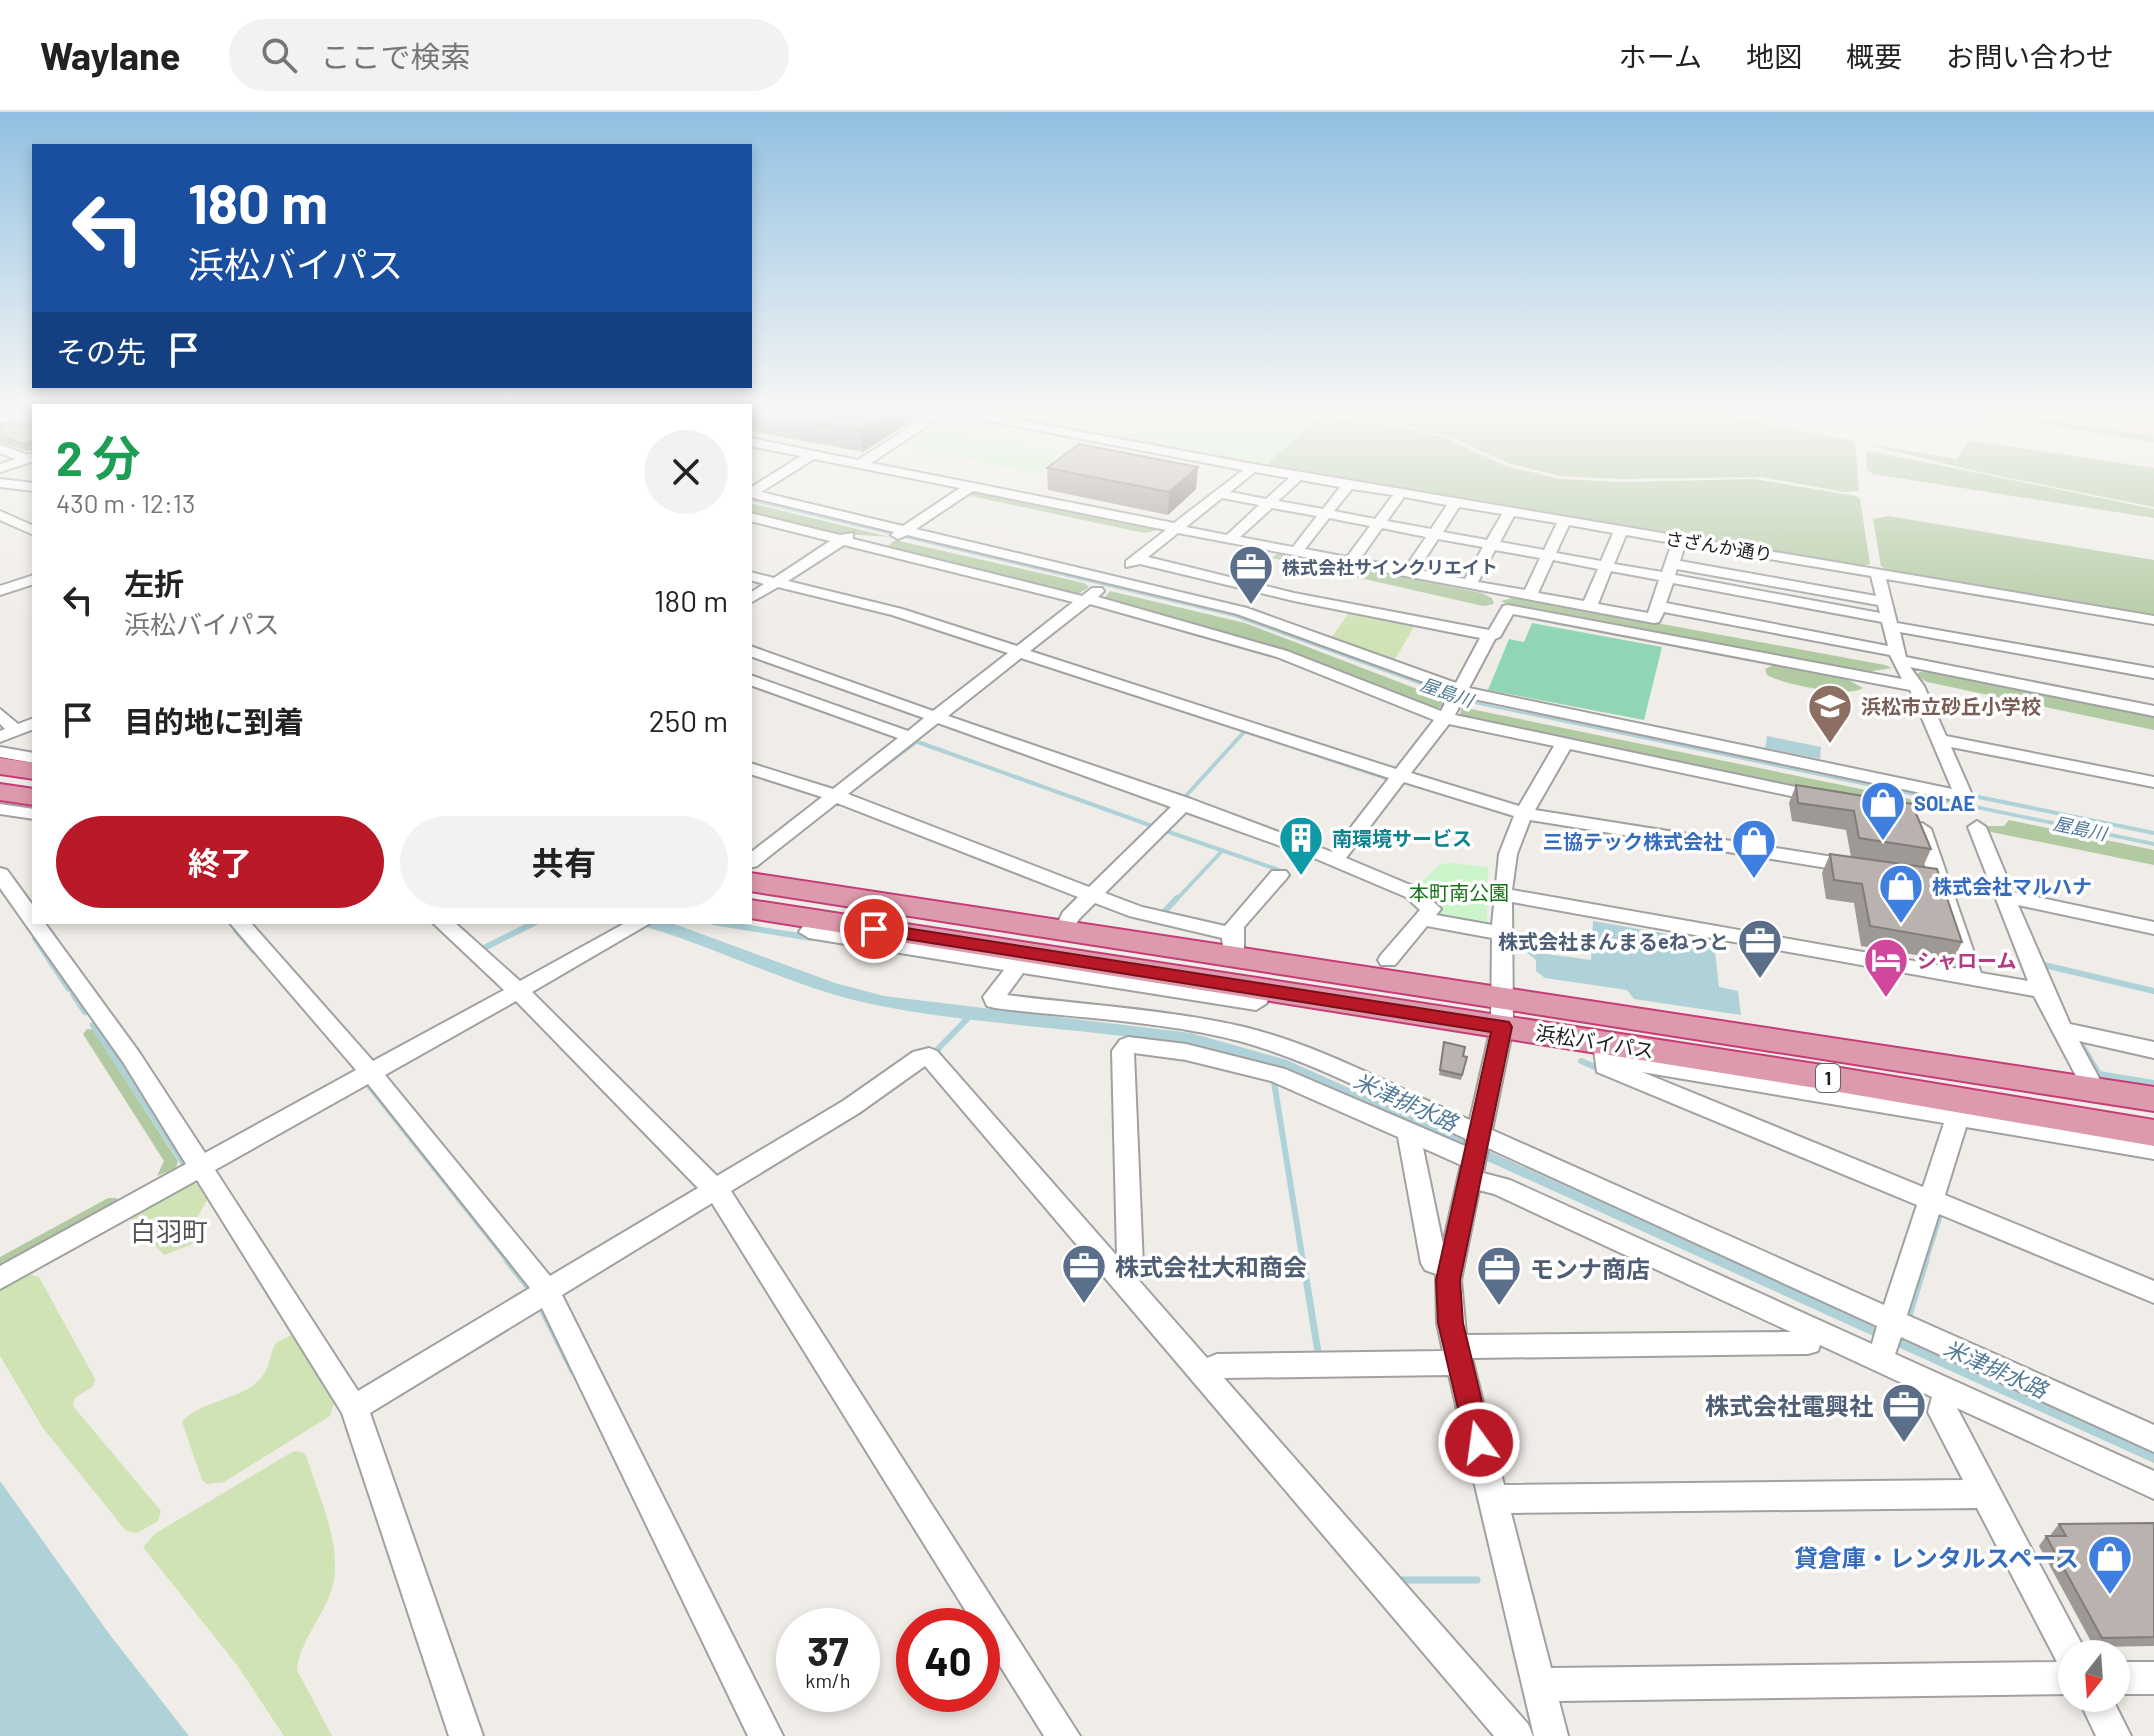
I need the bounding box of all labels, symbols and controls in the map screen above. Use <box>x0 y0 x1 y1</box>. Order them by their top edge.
search box <box>229 19 789 91</box>
text: Waylane <box>40 32 181 78</box>
icon: search <box>257 33 301 77</box>
text: ここで検索 <box>321 38 471 74</box>
text: ホーム <box>1619 39 1702 73</box>
text: 地図 <box>1746 39 1802 73</box>
text: 概要 <box>1846 39 1902 73</box>
text: お問い合わせ <box>1946 39 2114 73</box>
text: 180 m <box>188 168 328 235</box>
icon: left <box>56 176 160 280</box>
text: 浜松バイパス <box>188 242 403 285</box>
icon: arrive <box>162 328 206 372</box>
text: その先 <box>56 333 146 369</box>
text: 2 分 <box>56 428 140 486</box>
button: close <box>644 430 728 514</box>
text: 430 m · 12:13 <box>56 487 195 518</box>
street label: さざんか通り <box>1664 527 1774 565</box>
office icon: 株式会社サインクリエイト <box>1227 543 1275 606</box>
place label: 株式会社サインクリエイト <box>1282 556 1498 578</box>
text: 左折 <box>124 565 184 601</box>
icon: left <box>56 578 100 622</box>
text: 180 m <box>654 582 728 618</box>
text: 浜松バイパス <box>124 608 279 639</box>
water label: 屋島川 <box>1418 673 1478 712</box>
school or university icon: 浜松市立砂丘小学校 <box>1806 682 1854 745</box>
place label: 浜松市立砂丘小学校 <box>1861 694 2041 718</box>
icon: arrive <box>56 698 100 742</box>
text: 250 m <box>649 702 728 738</box>
text: 目的地に到着 <box>124 703 304 739</box>
shop icon: SOLAE <box>1859 779 1907 842</box>
place label: SOLAE <box>1914 791 1975 815</box>
water label: 屋島川 <box>2051 812 2111 845</box>
building icon: 南環境サービス <box>1277 814 1325 877</box>
button: 終了 <box>56 816 384 908</box>
button: 共有 <box>400 816 728 908</box>
shop icon: 三協テック株式会社 <box>1730 817 1778 880</box>
place label: 南環境サービス <box>1332 826 1472 850</box>
place label: 三協テック株式会社 <box>1543 829 1723 853</box>
shop icon: 株式会社マルハナ <box>1877 862 1925 925</box>
place label: 株式会社マルハナ <box>1932 874 2092 898</box>
park label: 本町南公園 <box>1409 880 1509 904</box>
pin <box>840 895 908 963</box>
icon: arrive <box>852 907 896 951</box>
office icon: 株式会社まんまるeねっと <box>1736 917 1784 980</box>
place label: 株式会社まんまるeねっと <box>1498 929 1729 953</box>
hotel icon: シャローム <box>1862 936 1910 999</box>
place label: シャローム <box>1917 948 2016 972</box>
street label: 浜松バイパス <box>1534 1020 1656 1062</box>
road number: 1 <box>1816 1064 1840 1092</box>
water label: 米津排水路 <box>1350 1067 1463 1136</box>
district label: 白羽町 <box>130 1215 208 1246</box>
office icon: 株式会社大和商会 <box>1060 1242 1108 1305</box>
office icon: モンナ商店 <box>1475 1244 1523 1307</box>
place label: 株式会社大和商会 <box>1115 1252 1307 1281</box>
place label: モンナ商店 <box>1530 1254 1650 1283</box>
water label: 米津排水路 <box>1940 1334 2053 1403</box>
office icon: 株式会社電興社 <box>1880 1381 1928 1444</box>
place label: 株式会社電興社 <box>1705 1391 1873 1420</box>
position arrow <box>1437 1401 1521 1485</box>
shop icon: 貸倉庫・レンタルスペース <box>2086 1533 2134 1596</box>
place label: 貸倉庫・レンタルスペース <box>1794 1543 2079 1572</box>
speed limit sign: 40 <box>896 1608 1000 1712</box>
text: 37 <box>807 1626 849 1674</box>
north arrow <box>2058 1640 2130 1712</box>
map controls <box>2058 1640 2130 1712</box>
text: km/h <box>805 1668 851 1692</box>

